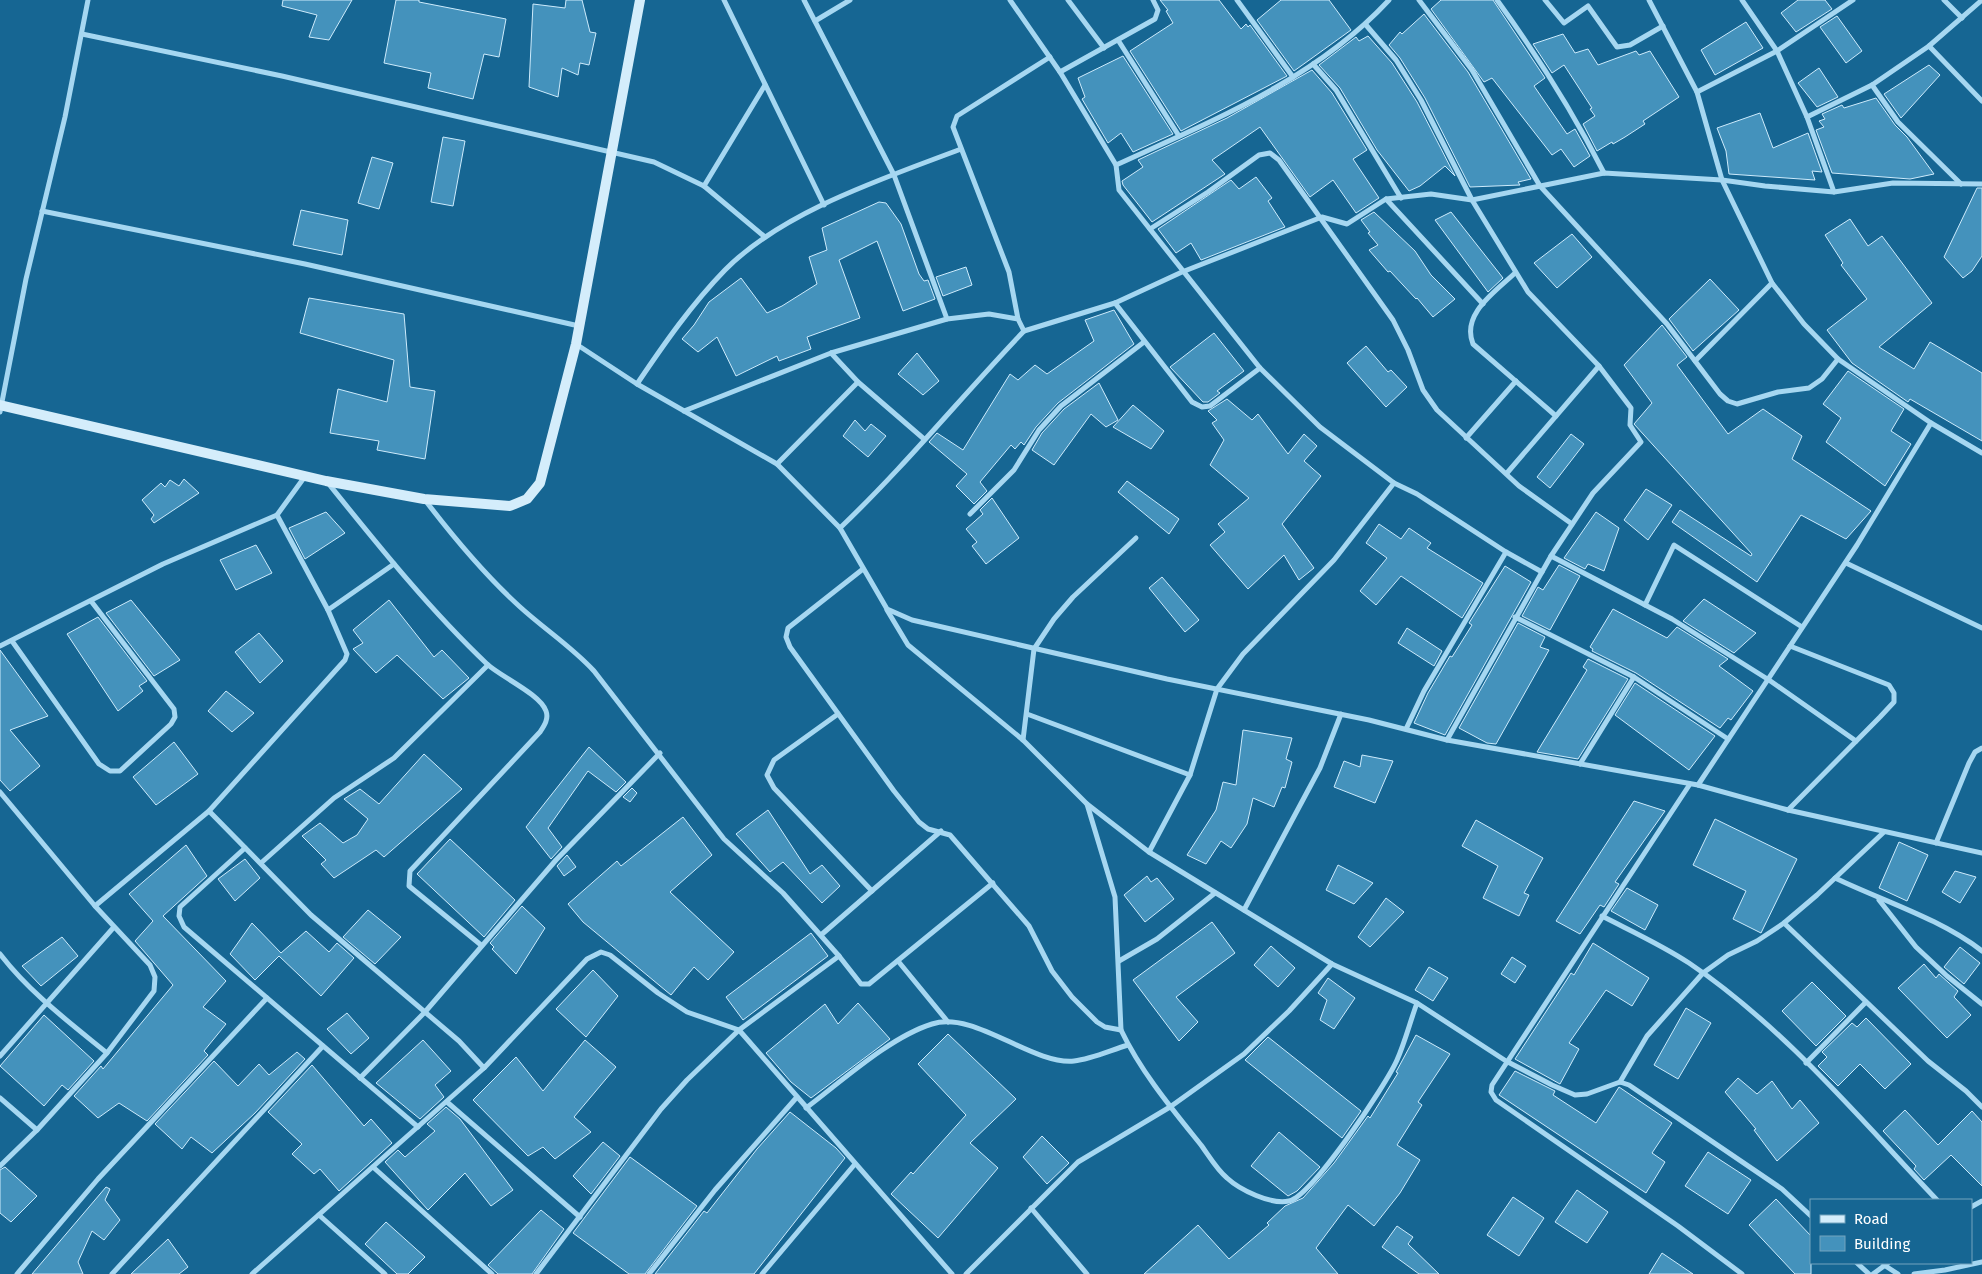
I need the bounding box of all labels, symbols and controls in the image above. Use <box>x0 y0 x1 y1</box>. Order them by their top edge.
legend <box>1810 1199 1972 1264</box>
text: Road <box>1854 1210 1889 1228</box>
text: Building <box>1854 1235 1910 1253</box>

